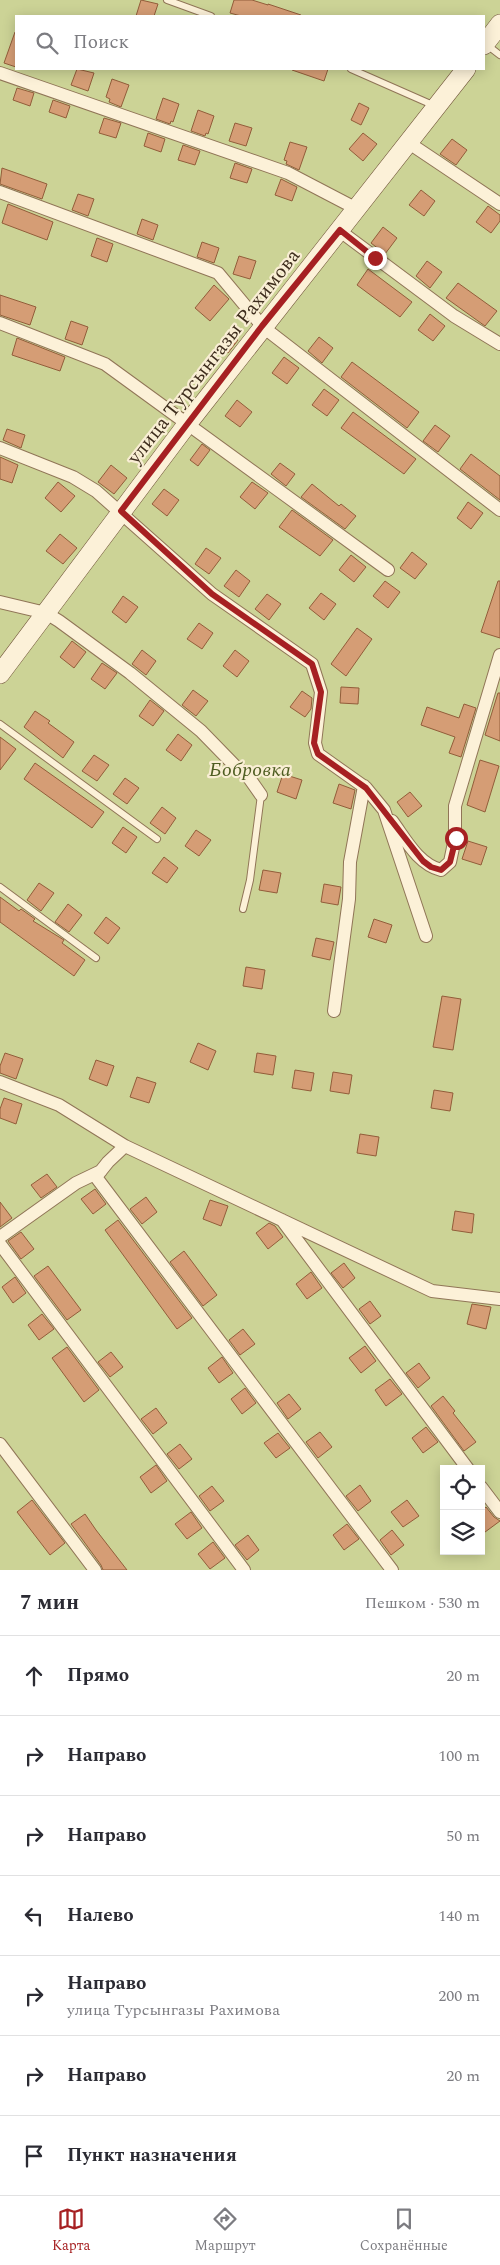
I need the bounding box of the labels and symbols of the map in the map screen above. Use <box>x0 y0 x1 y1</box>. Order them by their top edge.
street label: улица Турсынгазы Рахимова <box>119 242 308 472</box>
route end <box>364 247 387 270</box>
park label: Бобровка <box>209 755 291 785</box>
route start <box>445 827 468 850</box>

